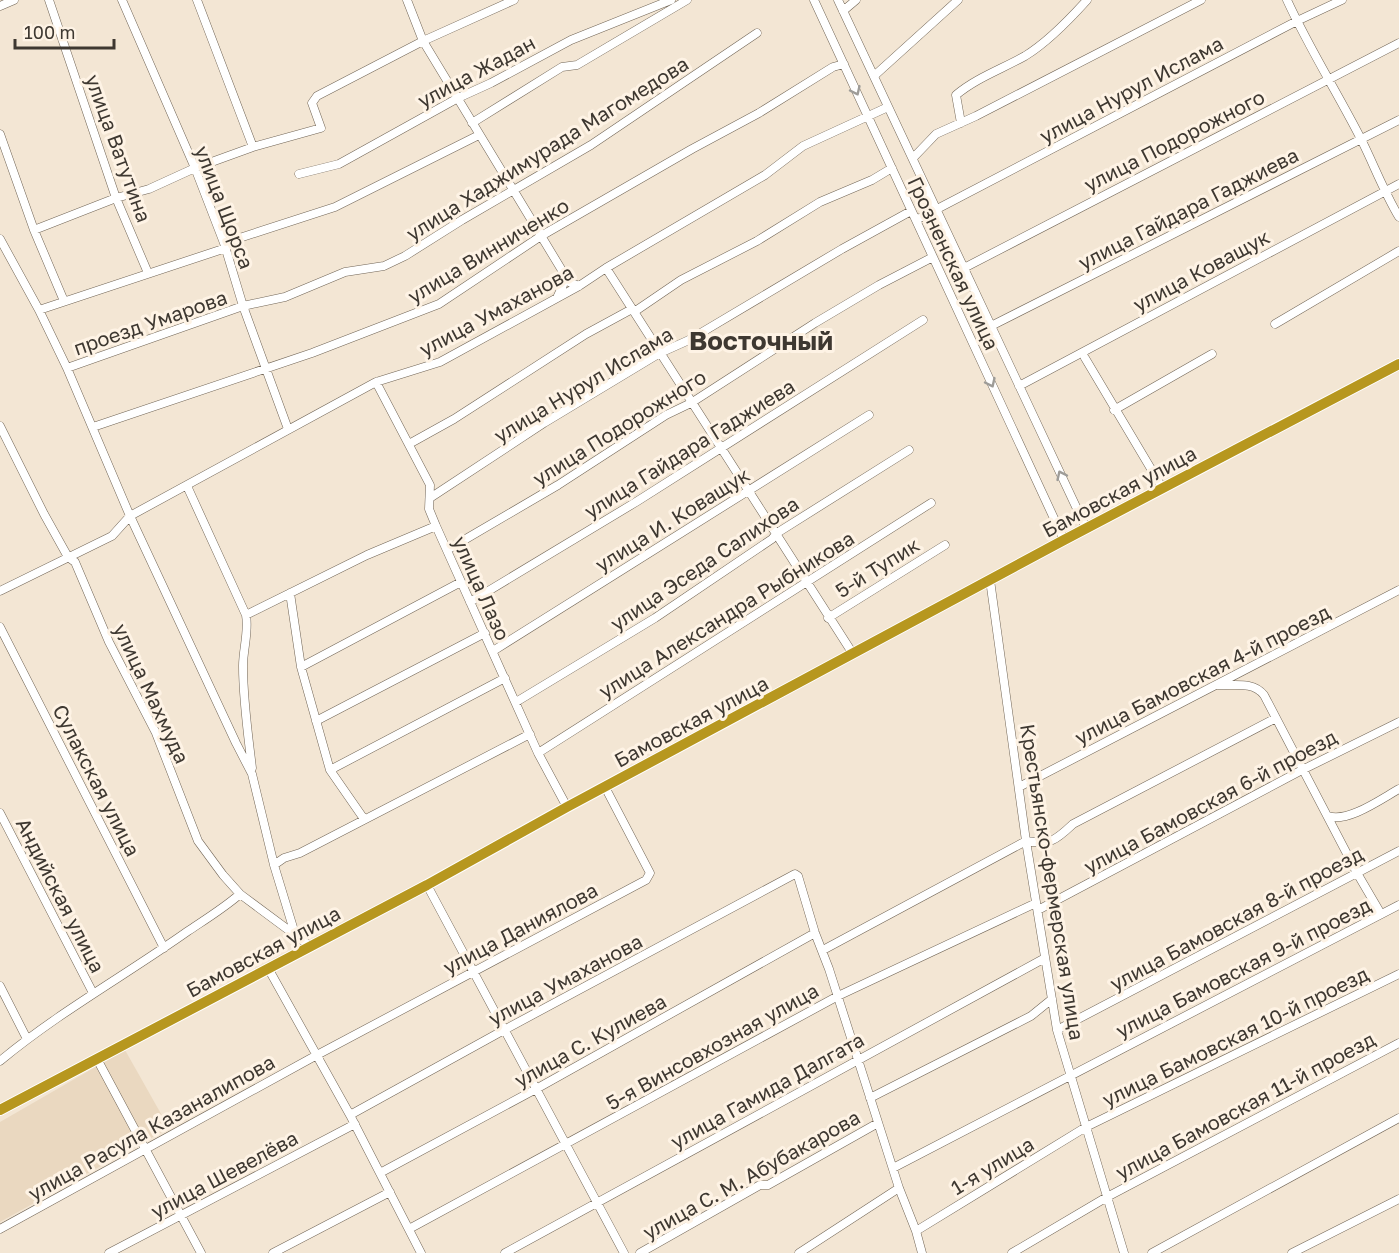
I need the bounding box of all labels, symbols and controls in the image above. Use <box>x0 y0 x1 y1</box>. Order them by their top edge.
scale bar <box>15 12 114 50</box>
text: 100 m <box>24 21 75 43</box>
street label: улица Жадан <box>413 30 539 112</box>
street label: улица Нурул Ислама <box>1035 30 1227 148</box>
street label: улица Хаджимурада Магомедова <box>401 51 693 245</box>
street label: улица Ватутина <box>81 71 157 225</box>
street label: улица Подорожного <box>1080 84 1268 196</box>
one-way arrow <box>849 85 861 96</box>
street label: улица Щорса <box>191 142 259 272</box>
street label: улица Гайдара Гаджиева <box>1074 142 1302 274</box>
street label: Грозненская улица <box>903 173 1005 353</box>
street label: улица Винниченко <box>403 192 573 308</box>
street label: улица Коващук <box>1129 224 1273 316</box>
street label: улица Умаханова <box>415 259 577 361</box>
street label: проезд Умарова <box>70 284 230 360</box>
street label: улица Нурул Ислама <box>489 321 677 447</box>
district label: Восточный <box>689 325 833 356</box>
street label: улица Подорожного <box>528 364 710 490</box>
street label: улица Гайдара Гаджиева <box>579 373 799 523</box>
one-way arrow <box>984 376 996 387</box>
street label: Бамовская улица <box>1038 440 1200 542</box>
street label: улица И. Коващук <box>590 462 754 576</box>
one-way arrow <box>1057 471 1069 482</box>
street label: улица Эседа Салихова <box>605 491 803 635</box>
street label: улица Александра Рыбникова <box>594 525 858 703</box>
street label: улица Лазо <box>448 532 516 644</box>
street label: 5-й Тупик <box>831 532 923 602</box>
street label: улица Бамовская 4-й проезд <box>1070 599 1334 749</box>
street label: улица Махмуда <box>109 619 195 767</box>
street label: Бамовская улица <box>610 670 772 772</box>
street label: Сулакская улица <box>48 700 146 860</box>
street label: Крестьянско-фермерская улица <box>1016 722 1090 1042</box>
street label: улица Бамовская 6-й проезд <box>1079 724 1341 878</box>
street label: Андийская улица <box>12 814 110 976</box>
street label: улица Бамовская 8-й проезд <box>1105 841 1367 995</box>
street label: улица Даниялова <box>439 877 601 979</box>
street label: улица Бамовская 9-й проезд <box>1111 892 1375 1042</box>
street label: Бамовская улица <box>182 900 344 1002</box>
street label: улица Умаханова <box>484 928 646 1030</box>
street label: улица Бамовская 10-й проезд <box>1098 961 1372 1111</box>
street label: 5-я Винсовхозная улица <box>602 978 822 1114</box>
street label: улица С. Кулиева <box>510 988 670 1092</box>
street label: улица Бамовская 11-й проезд <box>1111 1026 1379 1184</box>
street label: улица Гамида Далгата <box>666 1027 868 1153</box>
street label: улица Расула Казаналипова <box>24 1049 278 1205</box>
street label: улица С. М. Абубакарова <box>638 1104 864 1244</box>
street label: улица Шевелёва <box>146 1125 302 1223</box>
street label: 1-я улица <box>946 1131 1038 1199</box>

